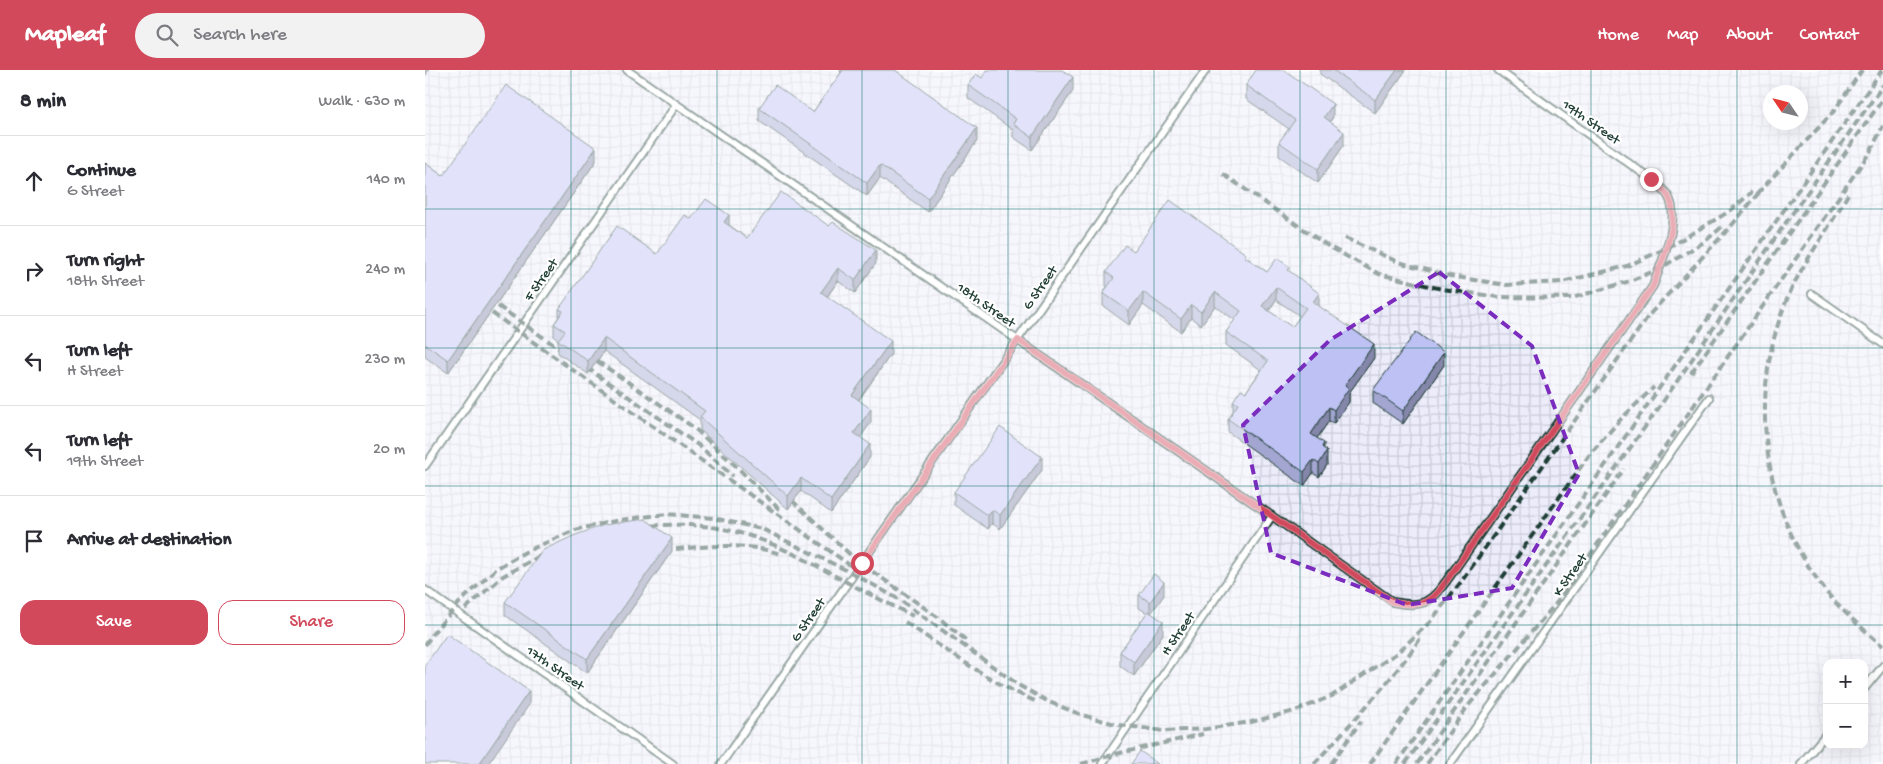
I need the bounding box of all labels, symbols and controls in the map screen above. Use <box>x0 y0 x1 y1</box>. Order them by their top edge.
search box <box>135 13 485 58</box>
text: Mapleaf <box>25 21 105 50</box>
icon: search <box>153 21 181 49</box>
text: Search here <box>193 24 287 47</box>
text: Home <box>1597 25 1639 46</box>
text: Map <box>1667 25 1698 46</box>
text: About <box>1726 25 1772 46</box>
text: Contact <box>1800 25 1858 46</box>
north arrow <box>1763 85 1808 130</box>
text: 8 min <box>20 90 66 115</box>
text: Walk · 630 m <box>319 93 405 112</box>
street label: 19th Street <box>1558 96 1624 150</box>
text: Continue <box>67 160 136 183</box>
icon: ahead <box>20 167 48 195</box>
route end <box>1640 168 1663 191</box>
text: 140 m <box>367 171 405 190</box>
text: G Street <box>67 183 124 202</box>
text: Turn right <box>67 250 143 273</box>
street label: F Street <box>521 255 563 306</box>
icon: right <box>20 257 48 285</box>
text: 240 m <box>365 261 405 280</box>
street label: G Street <box>1020 262 1063 314</box>
text: 18th Street <box>67 273 144 292</box>
street label: 18th Street <box>952 279 1019 333</box>
text: Turn left <box>67 340 131 363</box>
icon: left <box>20 347 48 375</box>
text: 230 m <box>365 351 405 370</box>
text: H Street <box>67 363 123 382</box>
text: Turn left <box>67 430 131 453</box>
icon: left <box>20 437 48 465</box>
text: 20 m <box>373 441 405 460</box>
text: 19th Street <box>67 453 143 472</box>
icon: arrive <box>20 527 48 555</box>
text: Arrive at destination <box>67 529 231 552</box>
street label: K Street <box>1550 550 1593 600</box>
route start <box>851 552 874 575</box>
street label: G Street <box>788 594 831 646</box>
button: Save <box>20 600 208 645</box>
button: Share <box>218 600 405 645</box>
street label: H Street <box>1158 608 1200 659</box>
street label: 17th Street <box>522 642 588 696</box>
map controls <box>1823 659 1868 749</box>
button: + <box>1823 659 1868 704</box>
button: − <box>1823 704 1868 749</box>

